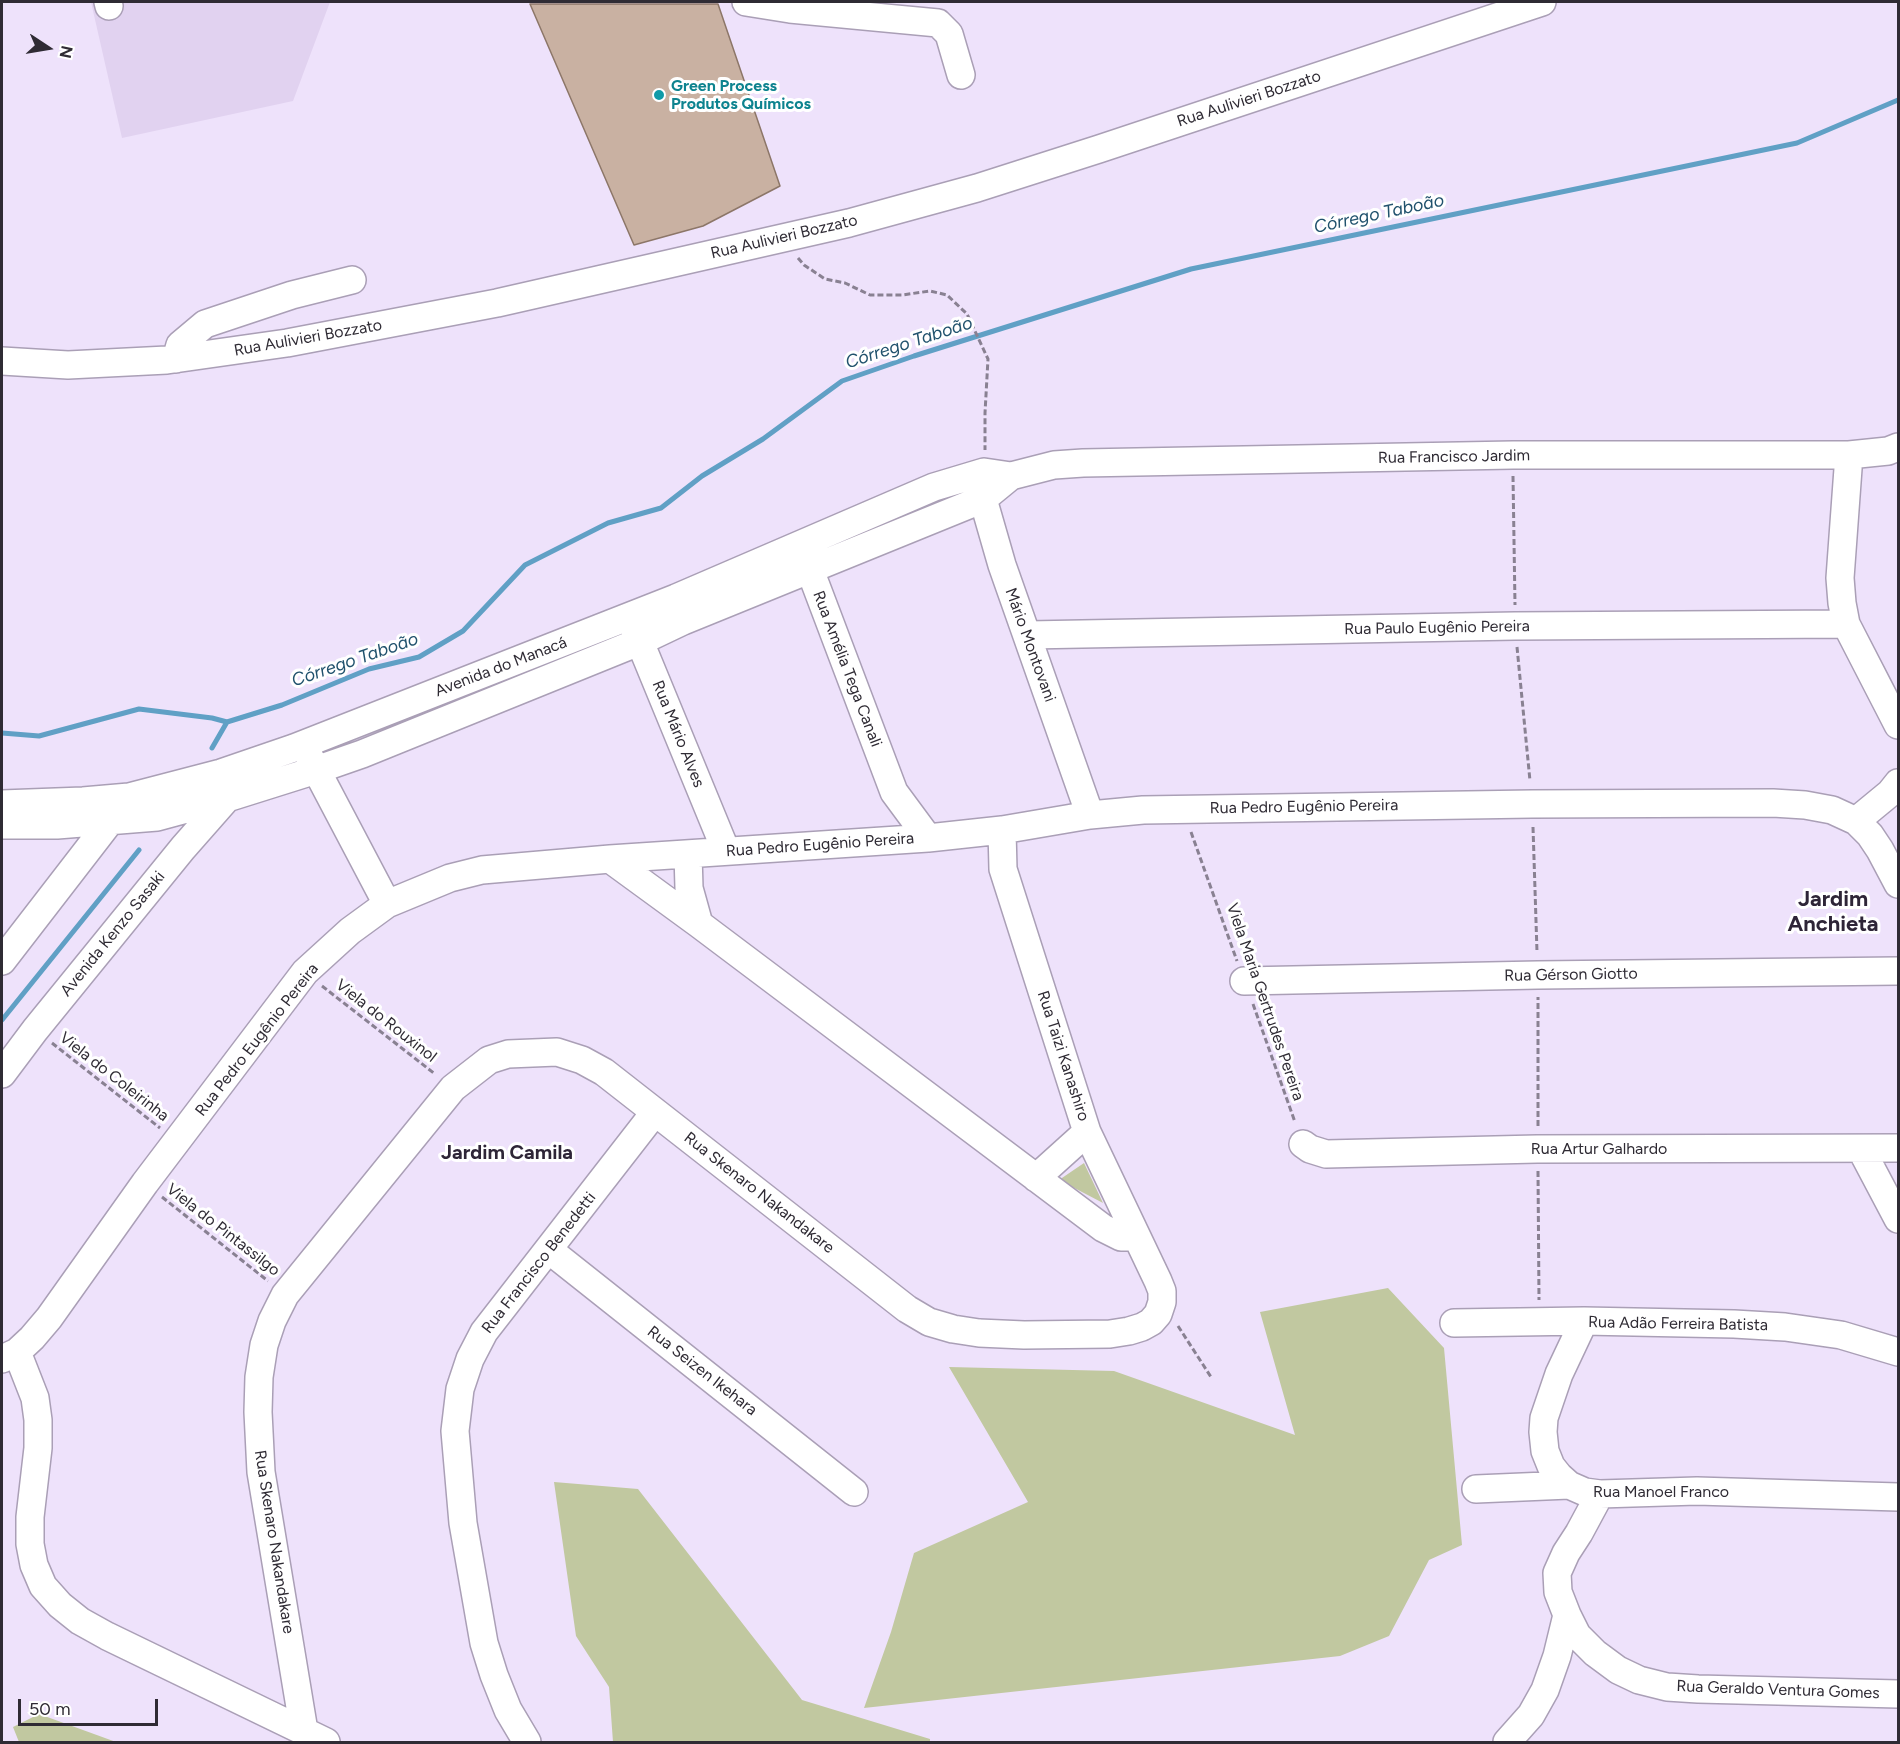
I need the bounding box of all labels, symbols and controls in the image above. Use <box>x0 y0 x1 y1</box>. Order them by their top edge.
north arrow <box>18 18 78 78</box>
text: N <box>56 44 77 60</box>
street label: Rua Aulivieri Bozzato <box>1175 67 1323 131</box>
place label: Green Process Produtos Químicos <box>671 76 811 114</box>
marker: Green Process Produtos Químicos <box>652 88 666 102</box>
water label: Córrego Taboão <box>1312 190 1446 238</box>
street label: Rua Aulivieri Bozzato <box>709 211 859 263</box>
water label: Córrego Taboão <box>843 312 975 374</box>
street label: Rua Aulivieri Bozzato <box>232 316 384 360</box>
street label: Rua Francisco Jardim <box>1378 446 1530 468</box>
street label: Mário Montovani <box>1000 585 1060 705</box>
street label: Rua Amélia Tega Canali <box>808 588 886 750</box>
street label: Rua Paulo Eugênio Pereira <box>1344 617 1530 639</box>
water label: Córrego Taboão <box>289 628 421 692</box>
street label: Avenida do Manacá <box>432 633 570 701</box>
street label: Rua Mário Alves <box>648 678 708 790</box>
street label: Rua Pedro Eugênio Pereira <box>1210 796 1398 818</box>
street label: Rua Pedro Eugênio Pereira <box>725 829 915 861</box>
street label: Avenida Kenzo Sasaki <box>57 868 169 1000</box>
district label: Jardim Anchieta <box>1787 887 1879 938</box>
street label: Viela Maria Gertrudes Pereira <box>1222 901 1308 1103</box>
street label: Rua Pedro Eugênio Pereira <box>191 960 323 1120</box>
street label: Rua Gérson Giotto <box>1504 964 1638 986</box>
street label: Viela do Rouxinol <box>332 976 440 1066</box>
street label: Rua Taizi Kanashiro <box>1033 988 1093 1124</box>
street label: Viela do Coleirinha <box>55 1028 173 1126</box>
street label: Rua Skenaro Nakandakare <box>680 1128 838 1258</box>
street label: Rua Artur Galhardo <box>1531 1139 1667 1159</box>
district label: Jardim Camila <box>441 1141 573 1165</box>
street label: Viela do Pintassilgo <box>162 1180 284 1280</box>
street label: Rua Francisco Benedetti <box>478 1189 600 1337</box>
street label: Rua Adão Ferreira Batista <box>1588 1313 1768 1335</box>
street label: Rua Seizen Ikehara <box>643 1322 761 1420</box>
street label: Rua Skenaro Nakandakare <box>250 1449 298 1635</box>
street label: Rua Manoel Franco <box>1593 1482 1729 1502</box>
street label: Rua Geraldo Ventura Gomes <box>1676 1677 1880 1703</box>
scale bar <box>21 1687 160 1725</box>
text: 50 m <box>29 1698 71 1720</box>

